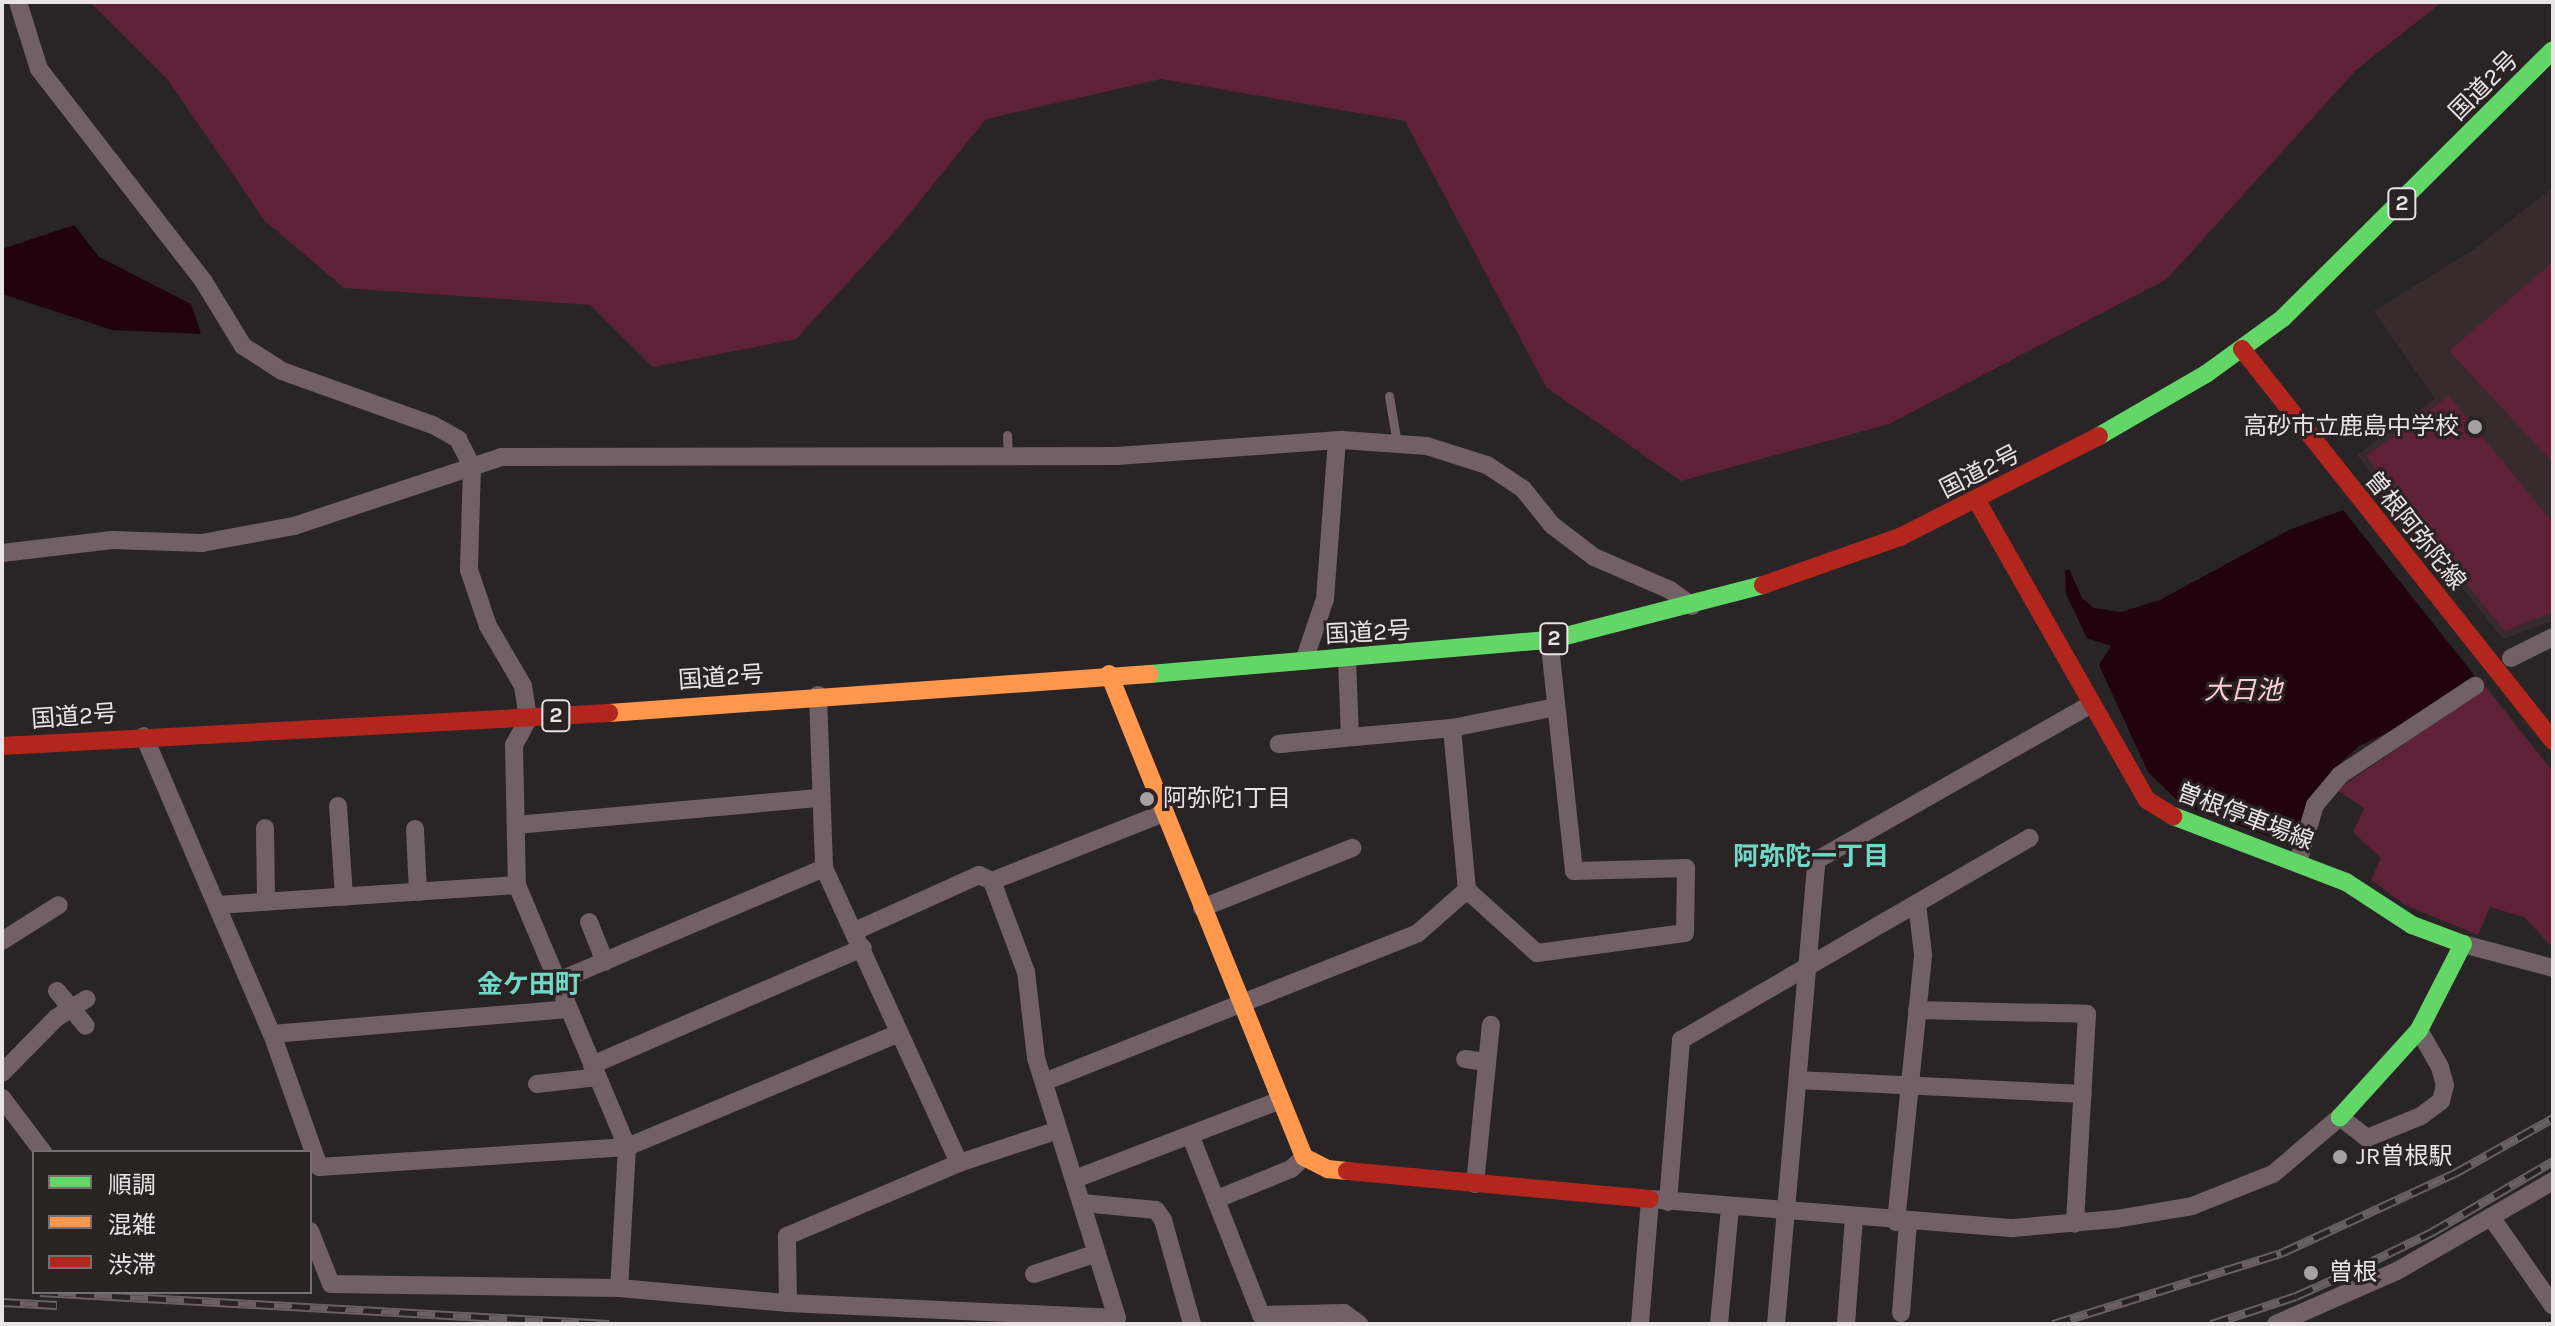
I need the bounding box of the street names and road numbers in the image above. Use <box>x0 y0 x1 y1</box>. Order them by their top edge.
street label: 国道2号 <box>2443 45 2525 127</box>
road number: 2 <box>2386 186 2418 222</box>
street label: 国道2号 <box>1935 440 2025 504</box>
street label: 曽根阿弥陀線 <box>2358 466 2472 596</box>
street label: 国道2号 <box>1324 616 1412 650</box>
road number: 2 <box>1538 621 1570 657</box>
street label: 国道2号 <box>677 661 765 695</box>
road number: 2 <box>540 698 572 734</box>
street label: 国道2号 <box>30 700 118 734</box>
street label: 曽根停車場線 <box>2173 778 2317 856</box>

